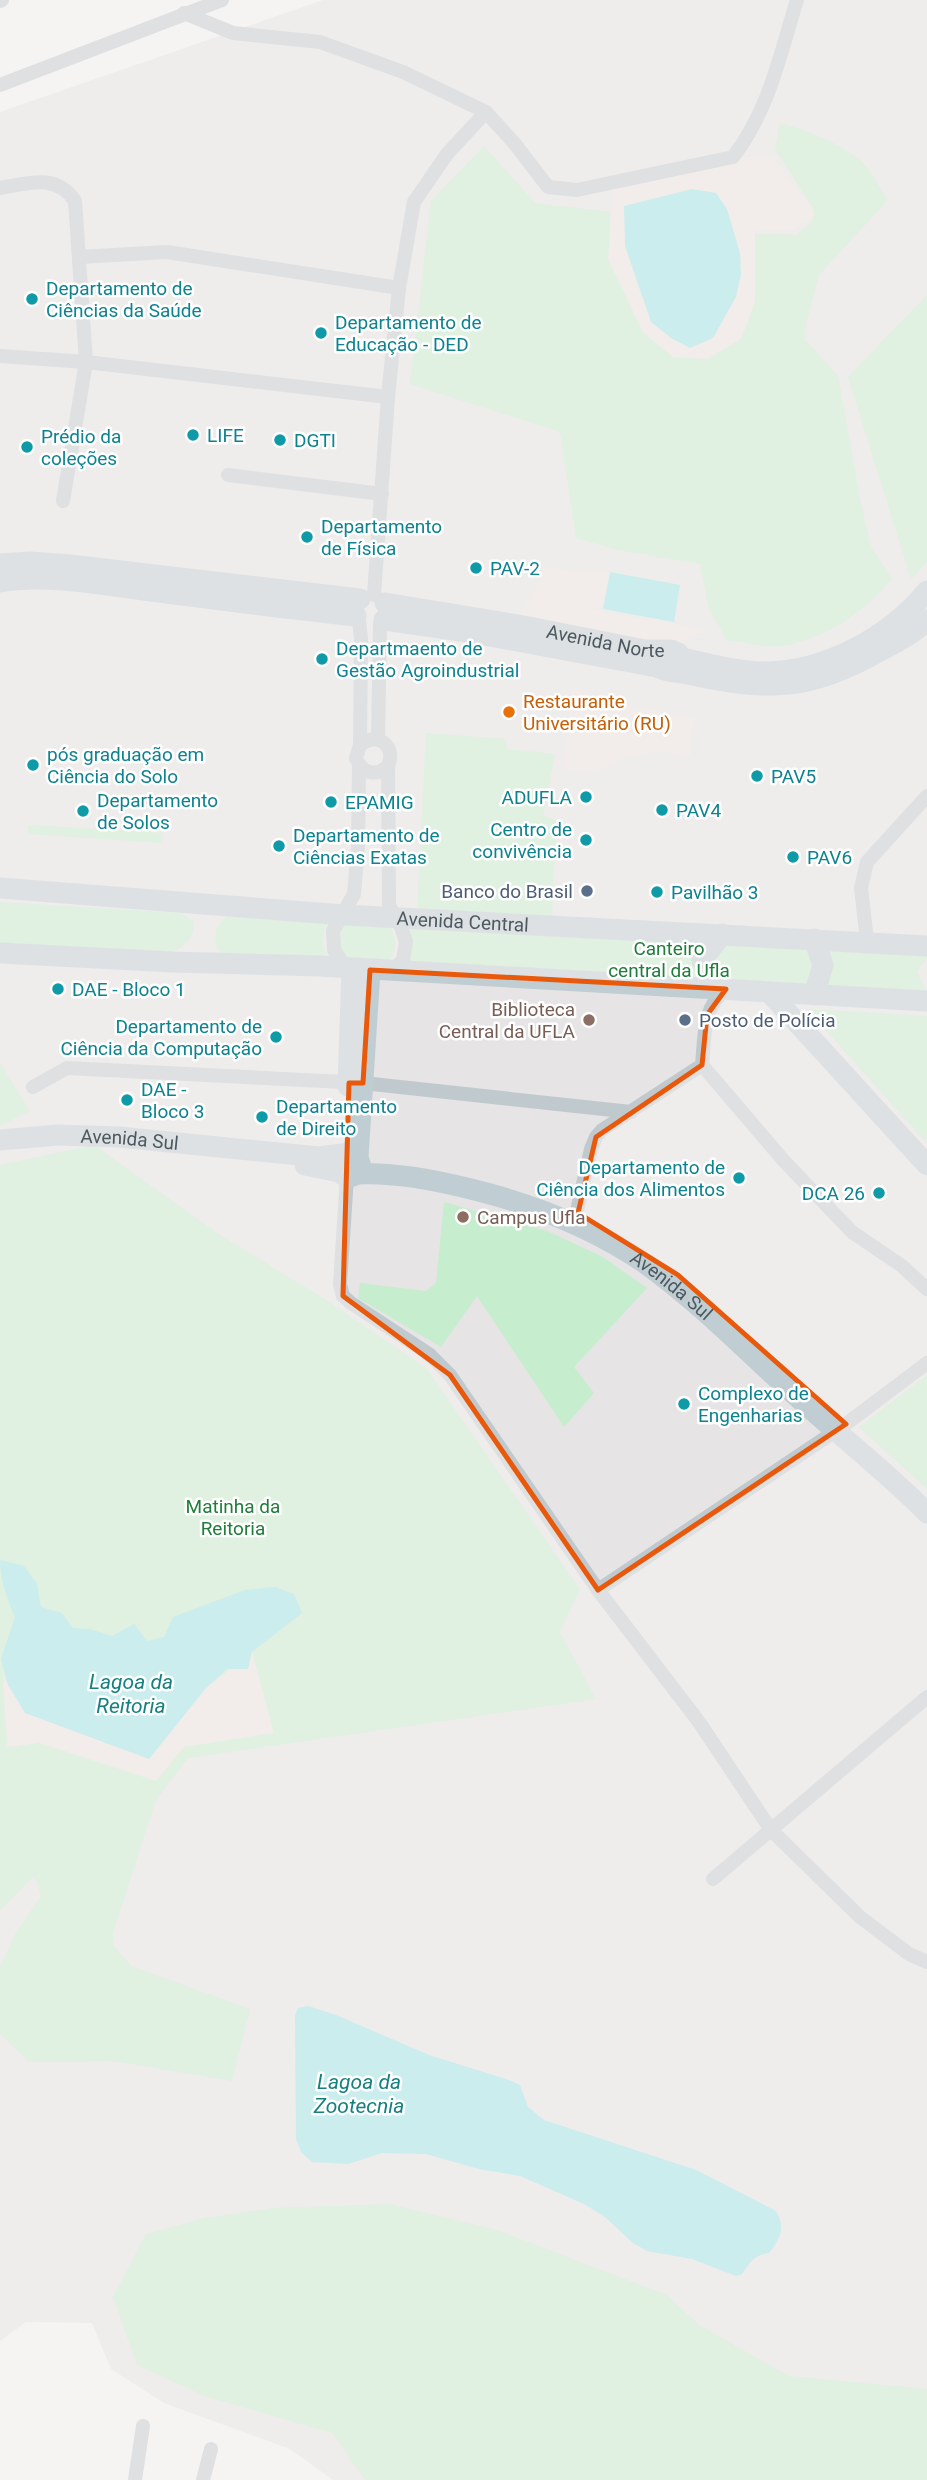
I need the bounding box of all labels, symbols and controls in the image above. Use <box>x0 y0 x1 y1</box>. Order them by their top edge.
place label: Departamento de Ciências da Saúde <box>46 277 202 322</box>
marker: Departamento de Ciências da Saúde <box>24 291 40 307</box>
place label: Departamento de Educação - DED <box>335 311 482 356</box>
marker: Departamento de Educação - DED <box>313 325 329 341</box>
place label: LIFE <box>207 424 244 447</box>
place label: Prédio da coleções <box>41 425 121 470</box>
marker: LIFE <box>185 427 201 443</box>
place label: DGTI <box>294 429 336 452</box>
marker: DGTI <box>272 432 288 448</box>
marker: Prédio da coleções <box>19 439 35 455</box>
place label: Departamento de Física <box>321 515 442 560</box>
marker: Departamento de Física <box>299 529 315 545</box>
place label: PAV-2 <box>490 557 540 580</box>
marker: PAV-2 <box>468 560 484 576</box>
street label: Avenida Norte <box>545 620 665 662</box>
place label: Departmaento de Gestão Agroindustrial <box>336 637 519 682</box>
marker: Departmaento de Gestão Agroindustrial <box>314 651 330 667</box>
place label: Restaurante Universitário (RU) <box>523 690 671 735</box>
marker: Restaurante Universitário (RU) <box>501 704 517 720</box>
place label: pós graduação em Ciência do Solo <box>47 743 204 788</box>
marker: pós graduação em Ciência do Solo <box>25 757 41 773</box>
place label: PAV5 <box>771 765 816 788</box>
marker: PAV5 <box>749 768 765 784</box>
place label: ADUFLA <box>502 786 573 809</box>
place label: Departamento de Solos <box>97 789 218 834</box>
marker: ADUFLA <box>578 789 594 805</box>
place label: EPAMIG <box>345 791 414 814</box>
marker: EPAMIG <box>323 794 339 810</box>
place label: PAV4 <box>676 799 721 822</box>
marker: PAV4 <box>654 802 670 818</box>
marker: Departamento de Solos <box>75 803 91 819</box>
place label: Centro de convivência <box>472 818 572 863</box>
place label: Departamento de Ciências Exatas <box>293 824 440 869</box>
marker: Centro de convivência <box>578 832 594 848</box>
marker: Departamento de Ciências Exatas <box>271 838 287 854</box>
place label: PAV6 <box>807 846 852 869</box>
marker: PAV6 <box>785 849 801 865</box>
place label: Banco do Brasil <box>441 880 573 903</box>
place label: Pavilhão 3 <box>671 881 759 904</box>
marker: Banco do Brasil <box>579 883 595 899</box>
marker: Pavilhão 3 <box>649 884 665 900</box>
street label: Avenida Central <box>396 907 529 937</box>
park label: Canteiro central da Ufla <box>608 937 730 982</box>
place label: DAE - Bloco 1 <box>72 978 186 1001</box>
marker: DAE - Bloco 1 <box>50 981 66 997</box>
place label: Biblioteca Central da UFLA <box>439 998 576 1043</box>
place label: Posto de Polícia <box>699 1009 836 1032</box>
marker: Biblioteca Central da UFLA <box>581 1012 597 1028</box>
marker: Posto de Polícia <box>677 1012 693 1028</box>
place label: Departamento de Ciência da Computação <box>60 1015 262 1060</box>
marker: Departamento de Ciência da Computação <box>268 1029 284 1045</box>
place label: DAE - Bloco 3 <box>141 1078 204 1123</box>
marker: DAE - Bloco 3 <box>119 1092 135 1108</box>
place label: Departamento de Direito <box>276 1095 397 1140</box>
marker: Departamento de Direito <box>254 1109 270 1125</box>
street label: Avenida Sul <box>80 1125 180 1155</box>
place label: Departamento de Ciência dos Alimentos <box>536 1156 725 1201</box>
marker: Departamento de Ciência dos Alimentos <box>731 1170 747 1186</box>
place label: DCA 26 <box>802 1182 865 1205</box>
marker: DCA 26 <box>871 1185 887 1201</box>
place label: Campus Ufla <box>477 1206 585 1229</box>
marker: Campus Ufla <box>455 1209 471 1225</box>
street label: Avenida Sul <box>626 1246 717 1325</box>
place label: Complexo de Engenharias <box>698 1382 809 1427</box>
marker: Complexo de Engenharias <box>676 1396 692 1412</box>
park label: Matinha da Reitoria <box>186 1495 280 1540</box>
water label: Lagoa da Reitoria <box>89 1670 173 1718</box>
water label: Lagoa da Zootecnia <box>313 2070 404 2118</box>

